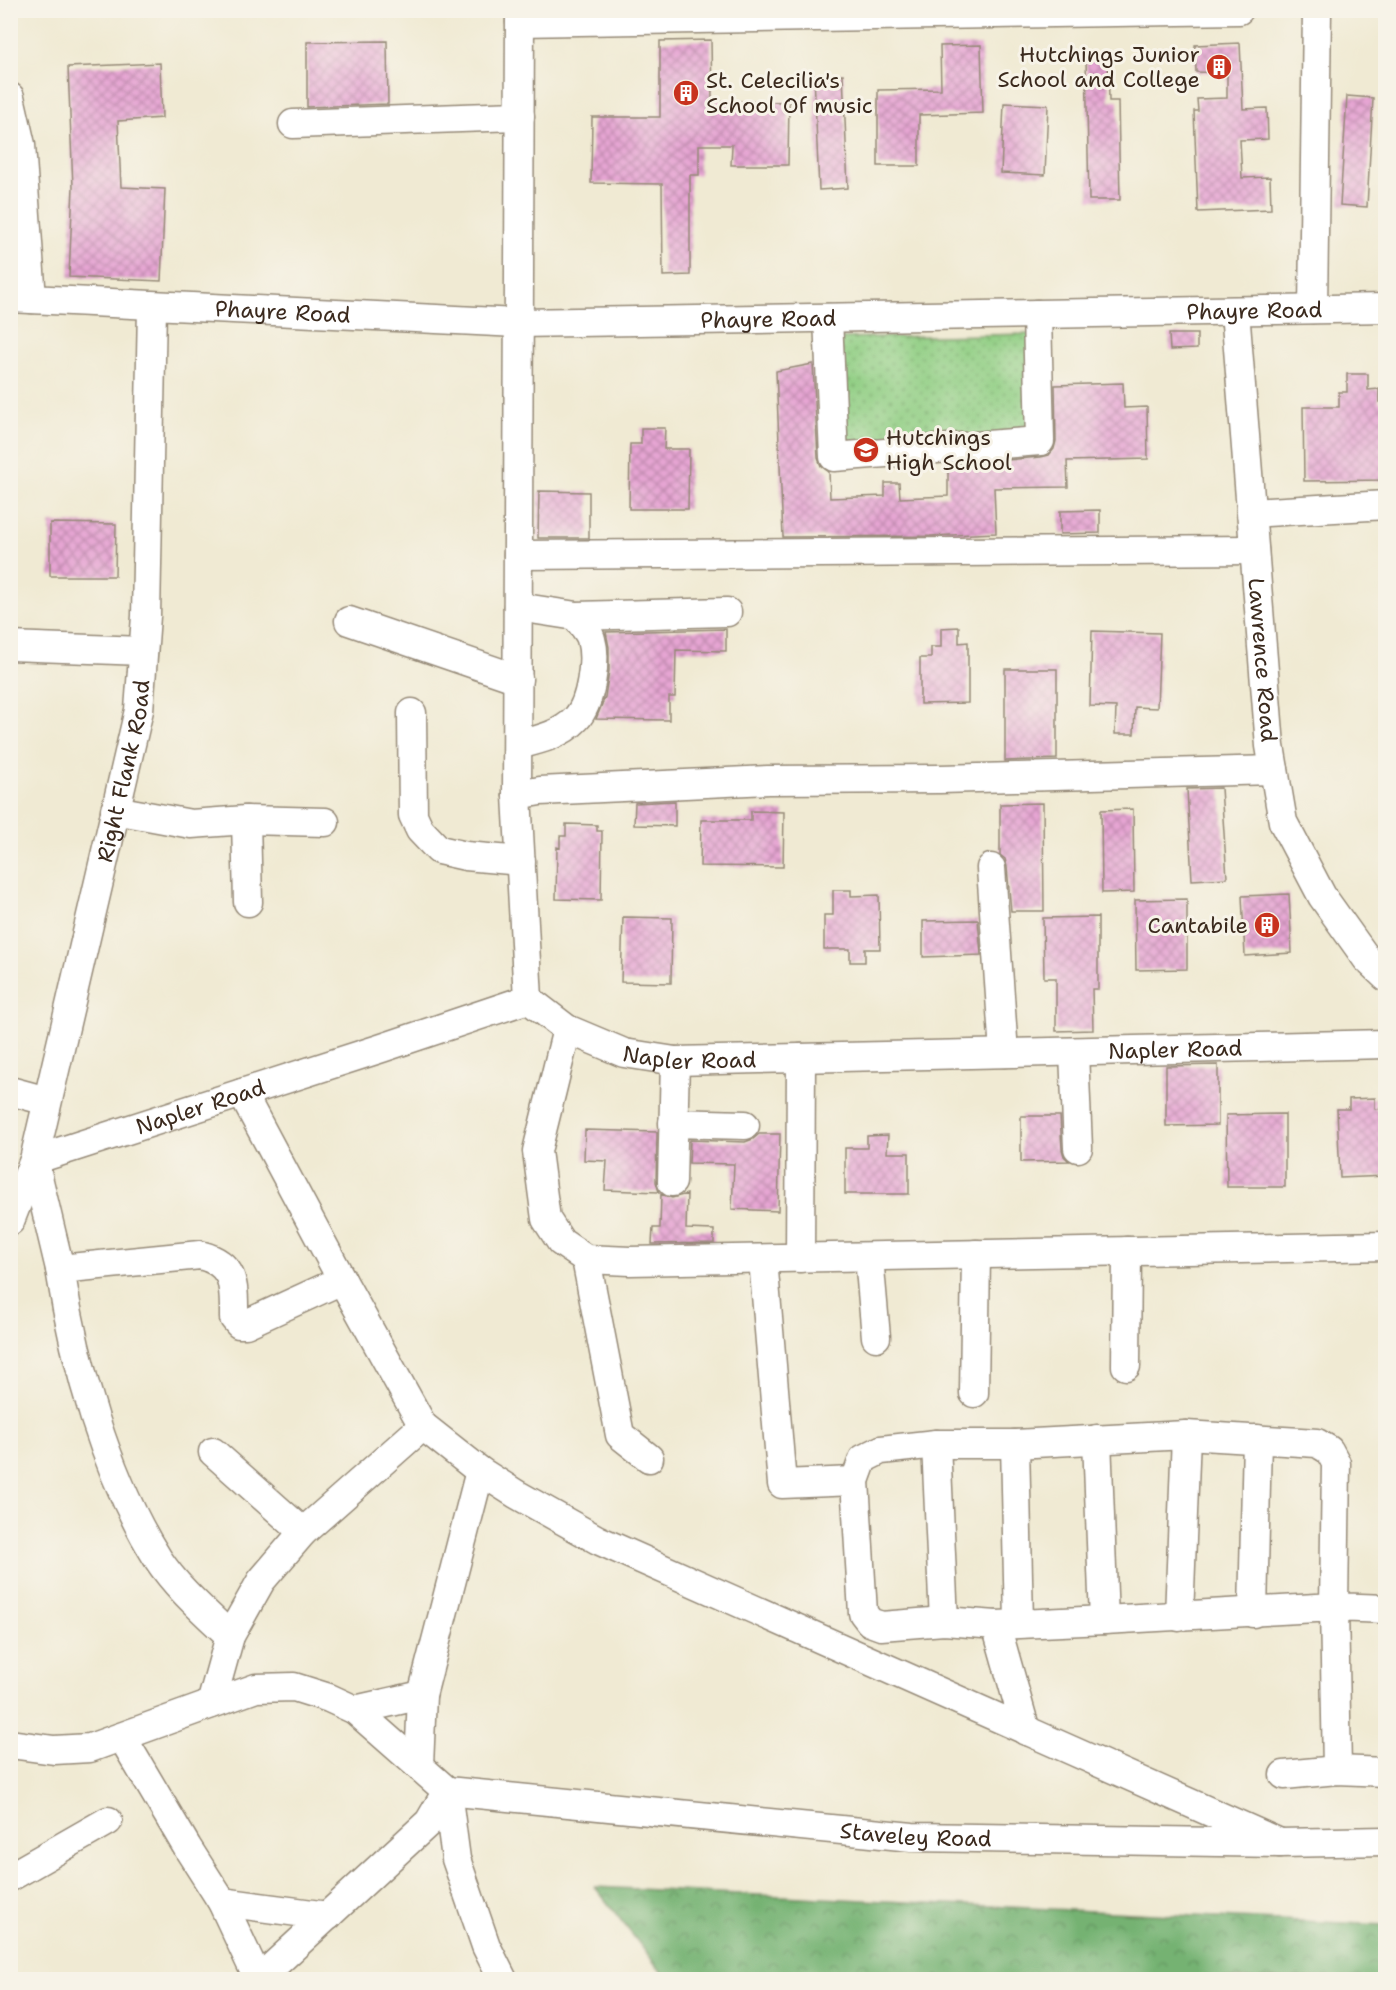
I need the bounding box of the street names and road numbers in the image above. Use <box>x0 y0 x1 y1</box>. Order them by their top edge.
street label: Phayre Road <box>214 294 351 330</box>
street label: Phayre Road <box>1186 295 1323 326</box>
street label: Phayre Road <box>700 304 837 335</box>
street label: Lawrence Road <box>1242 577 1284 743</box>
street label: Right Flank Road <box>90 679 156 865</box>
street label: Napler Road <box>1108 1033 1243 1066</box>
street label: Napler Road <box>621 1039 757 1076</box>
street label: Napler Road <box>132 1073 269 1141</box>
street label: Staveley Road <box>839 1816 992 1853</box>

